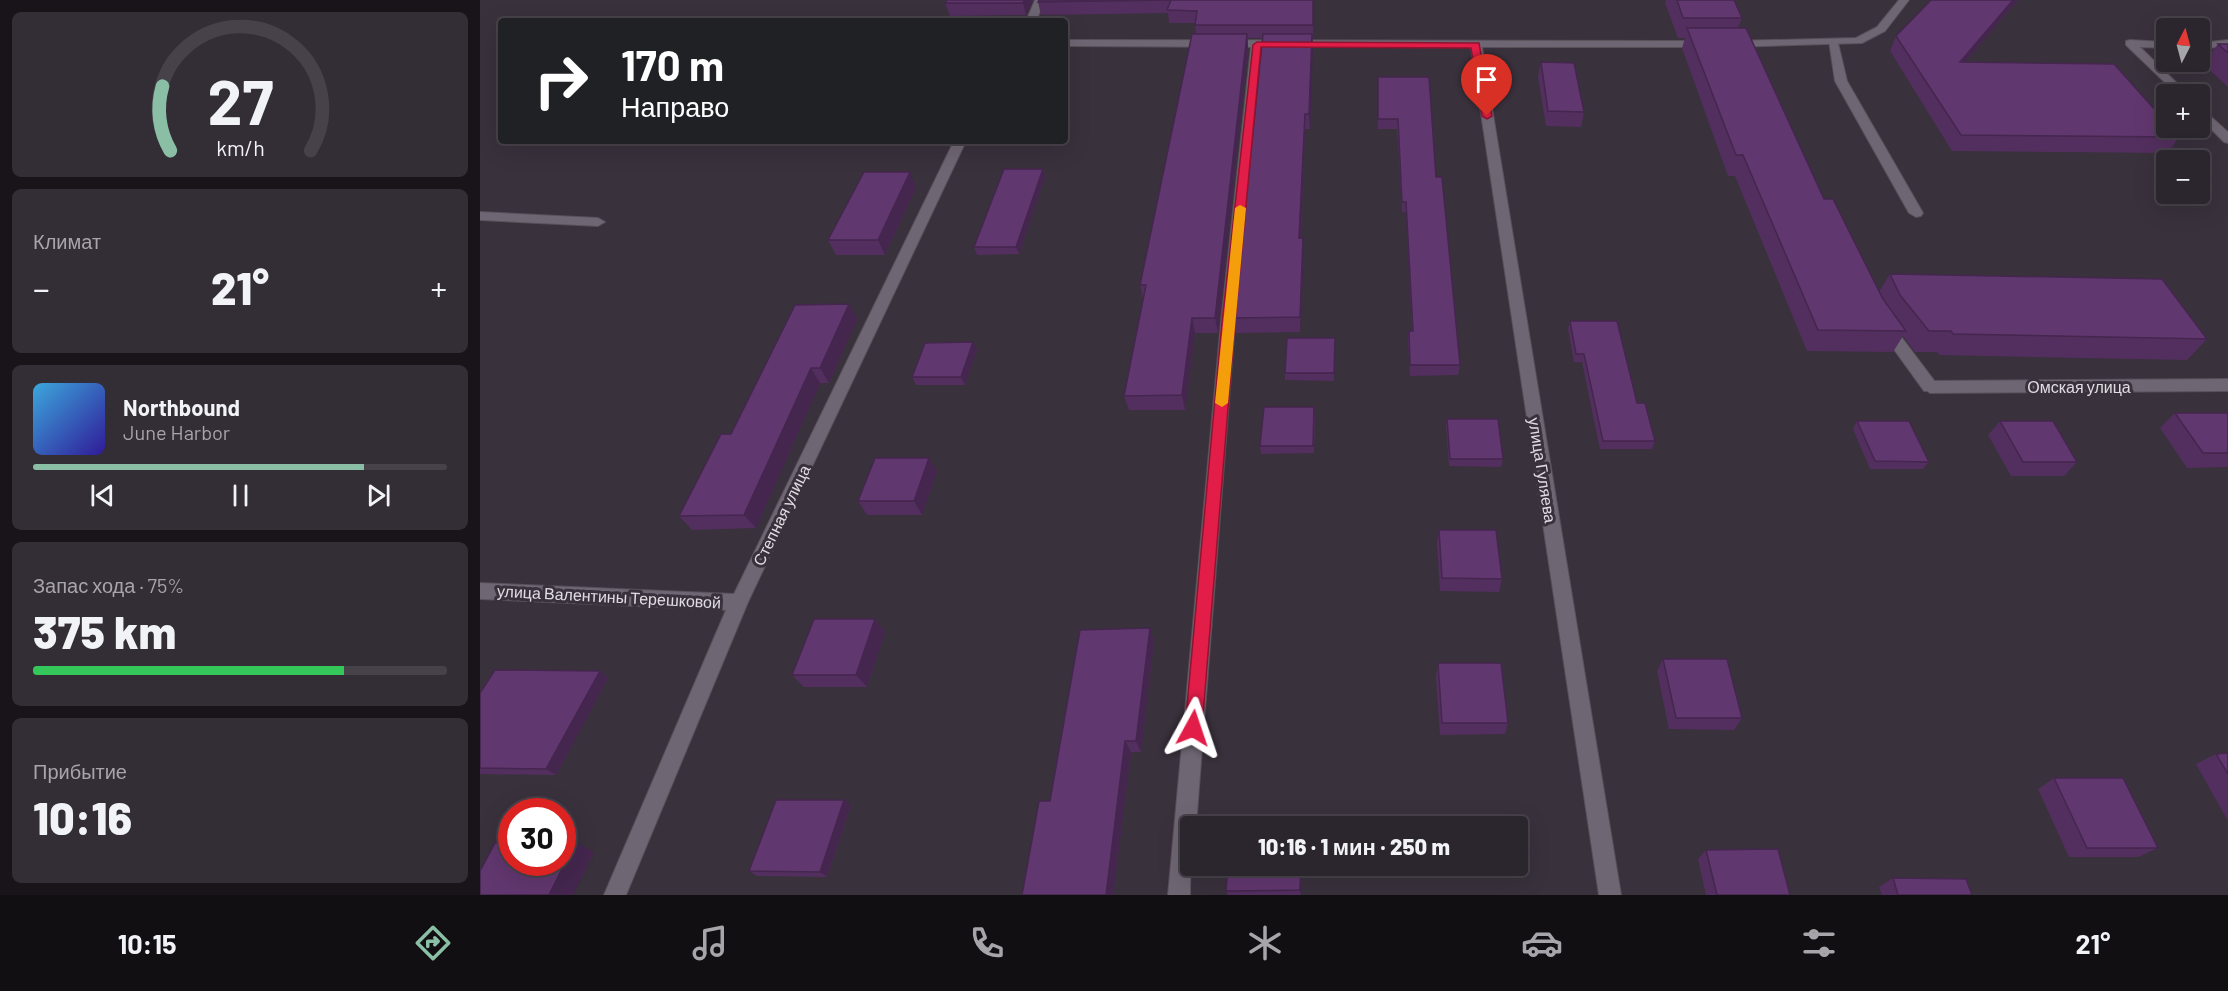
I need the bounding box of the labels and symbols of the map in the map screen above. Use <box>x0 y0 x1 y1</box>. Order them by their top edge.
north arrow <box>2156 18 2210 72</box>
pin <box>1461 54 1512 116</box>
street label: Омская улица <box>2027 377 2131 396</box>
street label: улица Гуляева <box>1525 416 1561 524</box>
street label: Степная улица <box>748 461 814 569</box>
street label: улица Валентины Терешковой <box>497 581 721 611</box>
position arrow <box>1161 696 1225 760</box>
speed limit sign: 30 <box>498 798 576 876</box>

